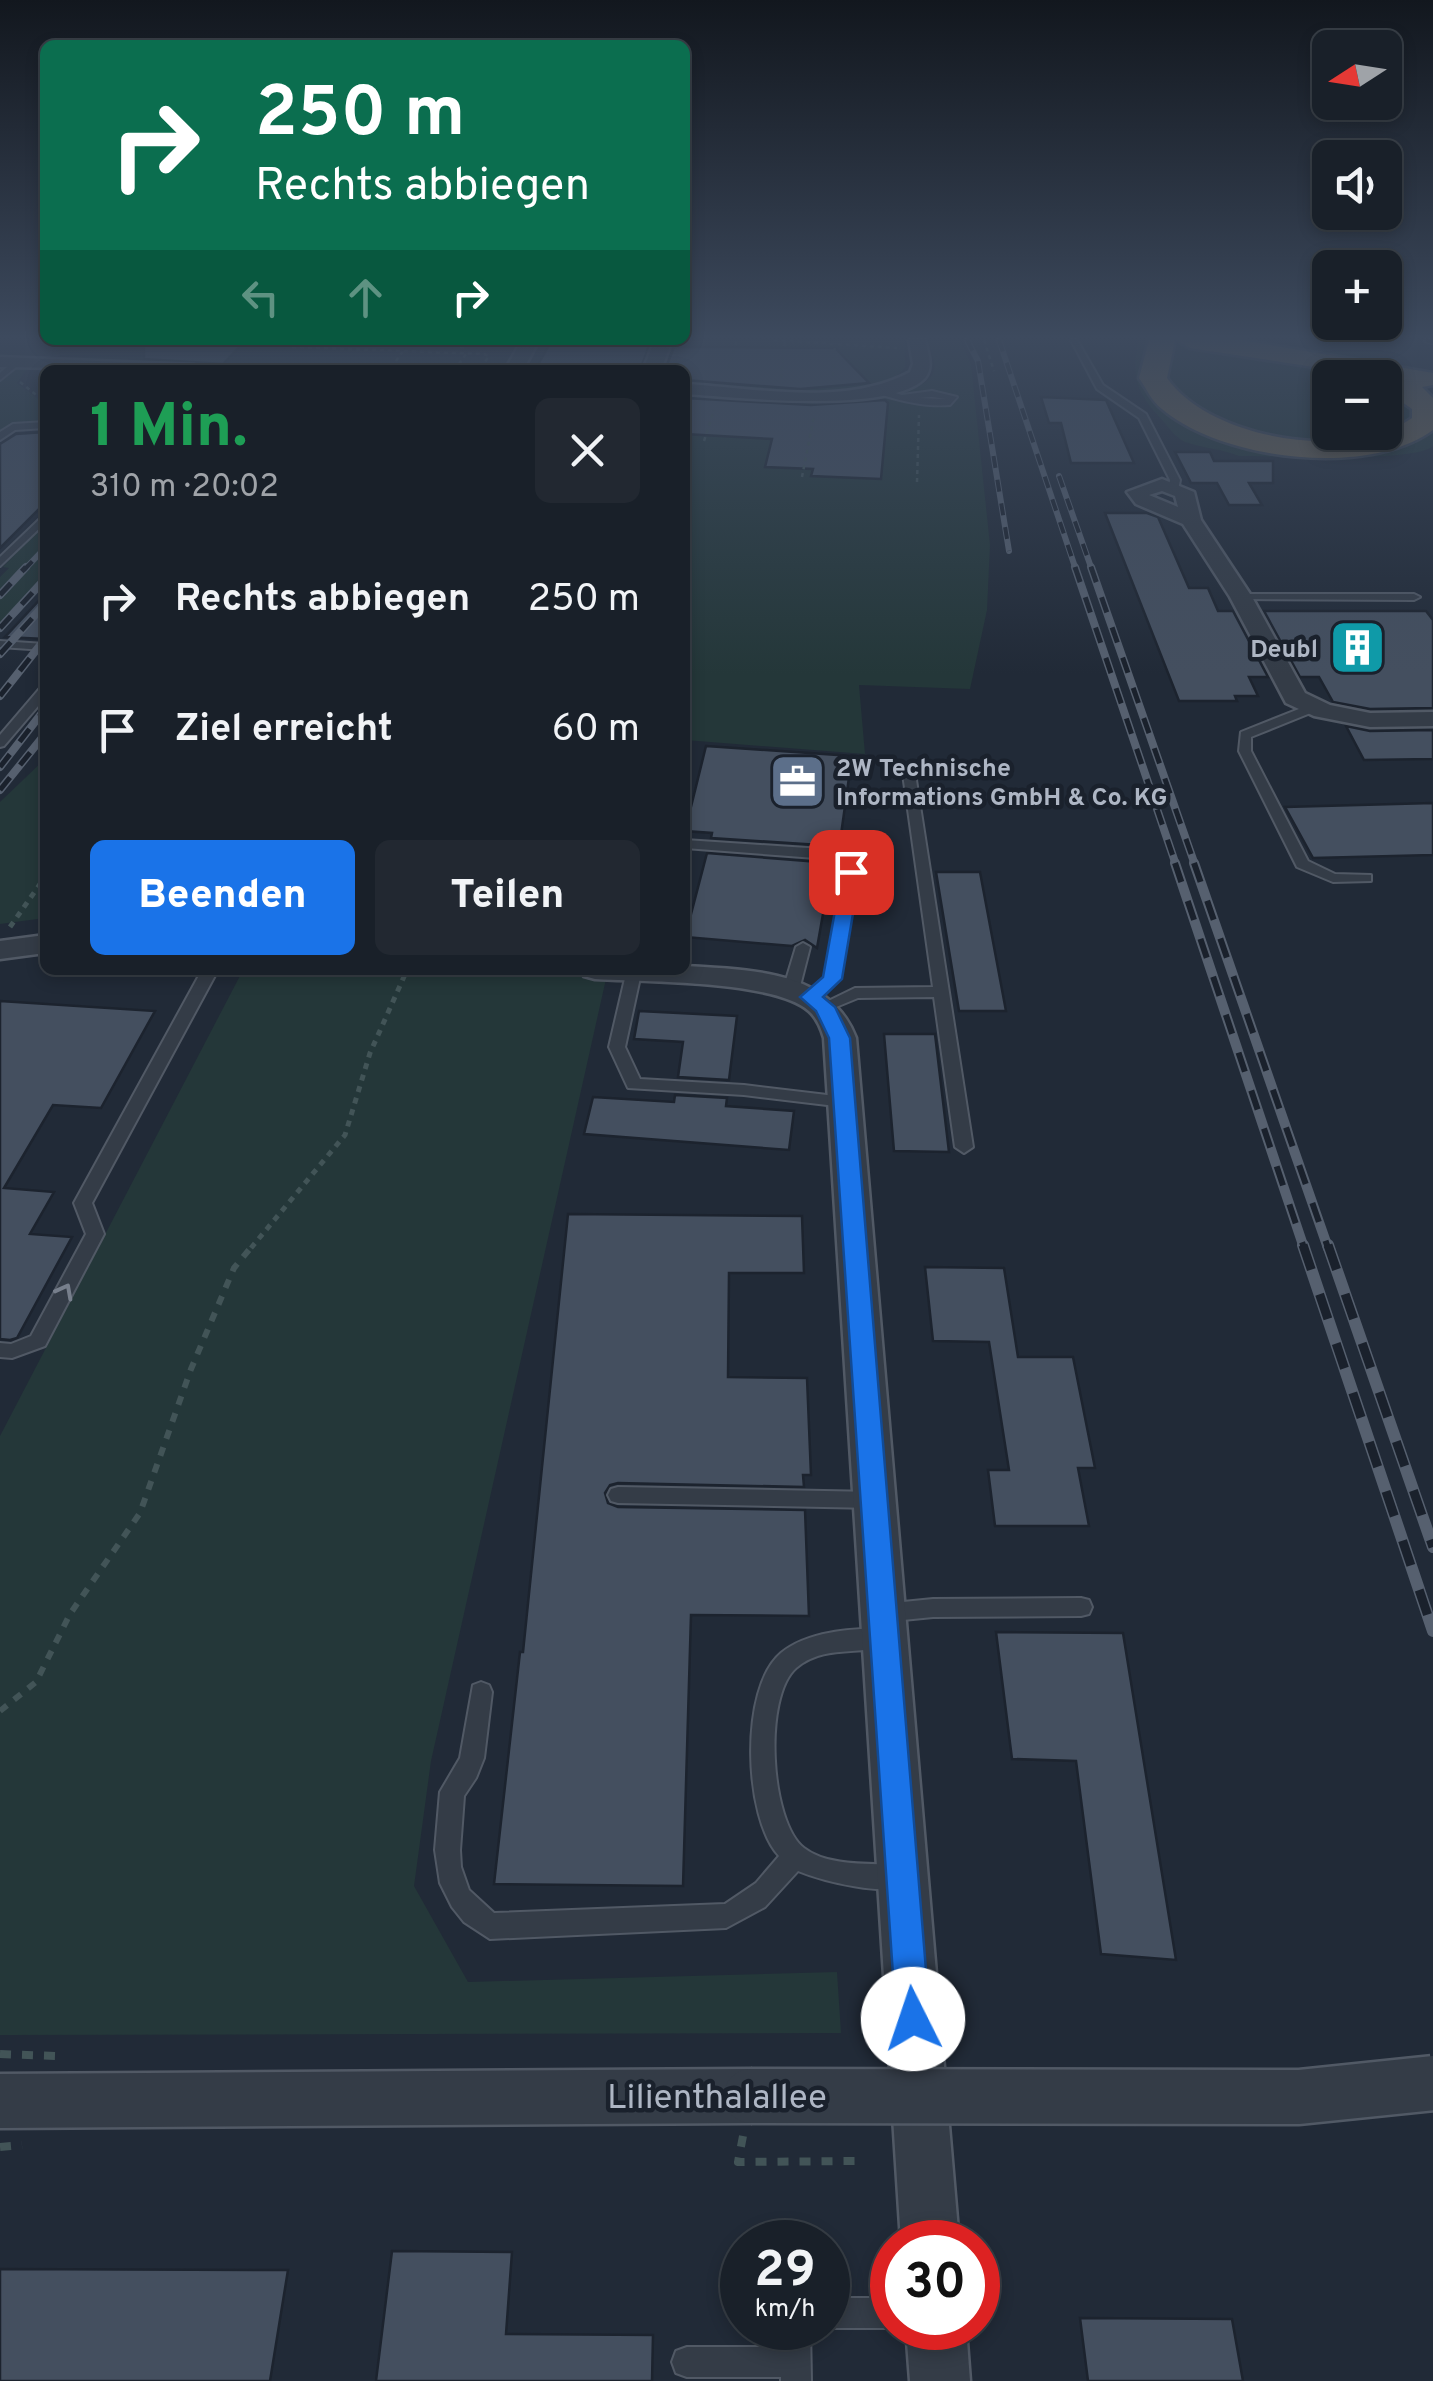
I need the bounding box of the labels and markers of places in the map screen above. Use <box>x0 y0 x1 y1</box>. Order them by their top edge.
building icon: Deubl <box>1327 618 1387 678</box>
place label: Deubl <box>1250 635 1318 667</box>
office icon: 2W Technische Informations GmbH & Co. KG <box>767 751 827 811</box>
place label: 2W Technische Informations GmbH & Co. KG <box>836 754 1168 815</box>
pin <box>809 830 894 915</box>

